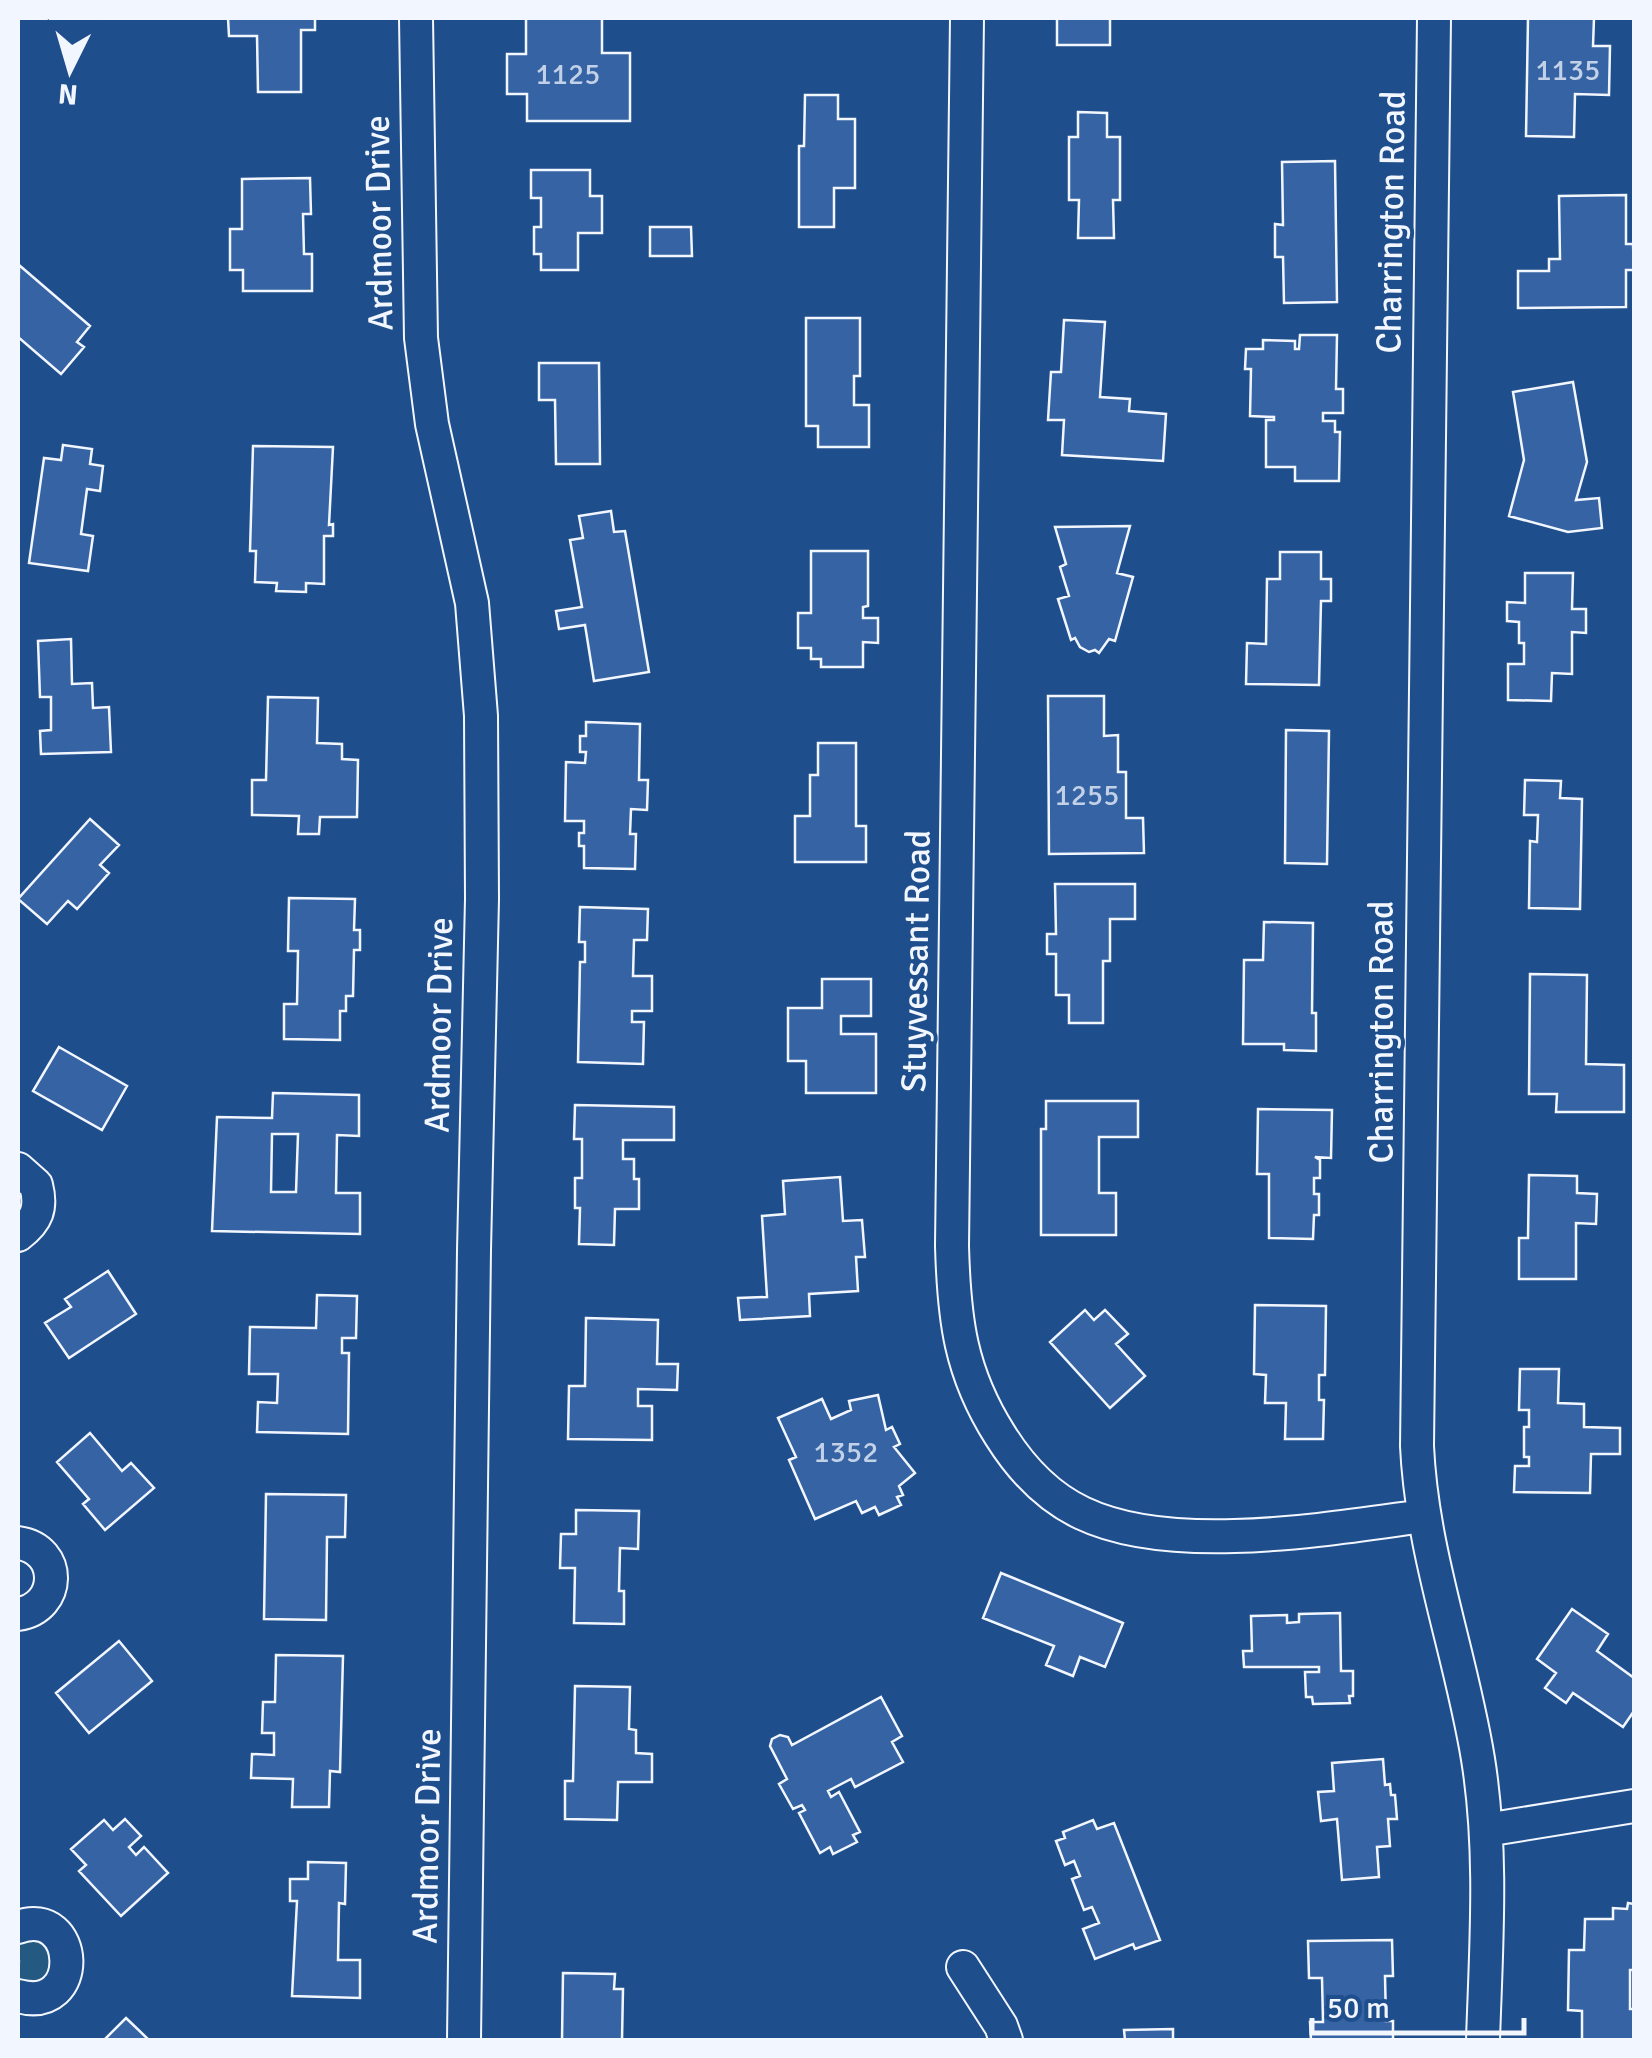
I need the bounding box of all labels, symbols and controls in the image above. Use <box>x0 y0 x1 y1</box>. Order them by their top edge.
north arrow <box>20 20 120 120</box>
house number: 1135 <box>1536 52 1600 89</box>
house number: 1125 <box>536 56 600 93</box>
text: N <box>57 76 79 112</box>
street label: Charrington Road <box>1367 90 1415 354</box>
street label: Ardmoor Drive <box>356 115 402 331</box>
house number: 1255 <box>1055 777 1119 814</box>
street label: Stuyvessant Road <box>892 829 940 1093</box>
street label: Charrington Road <box>1360 900 1403 1164</box>
street label: Ardmoor Drive <box>416 917 462 1133</box>
house number: 1352 <box>814 1434 878 1471</box>
street label: Ardmoor Drive <box>404 1728 450 1944</box>
scale bar <box>1312 1973 1524 2035</box>
text: 50 m <box>1327 1990 1390 2027</box>

